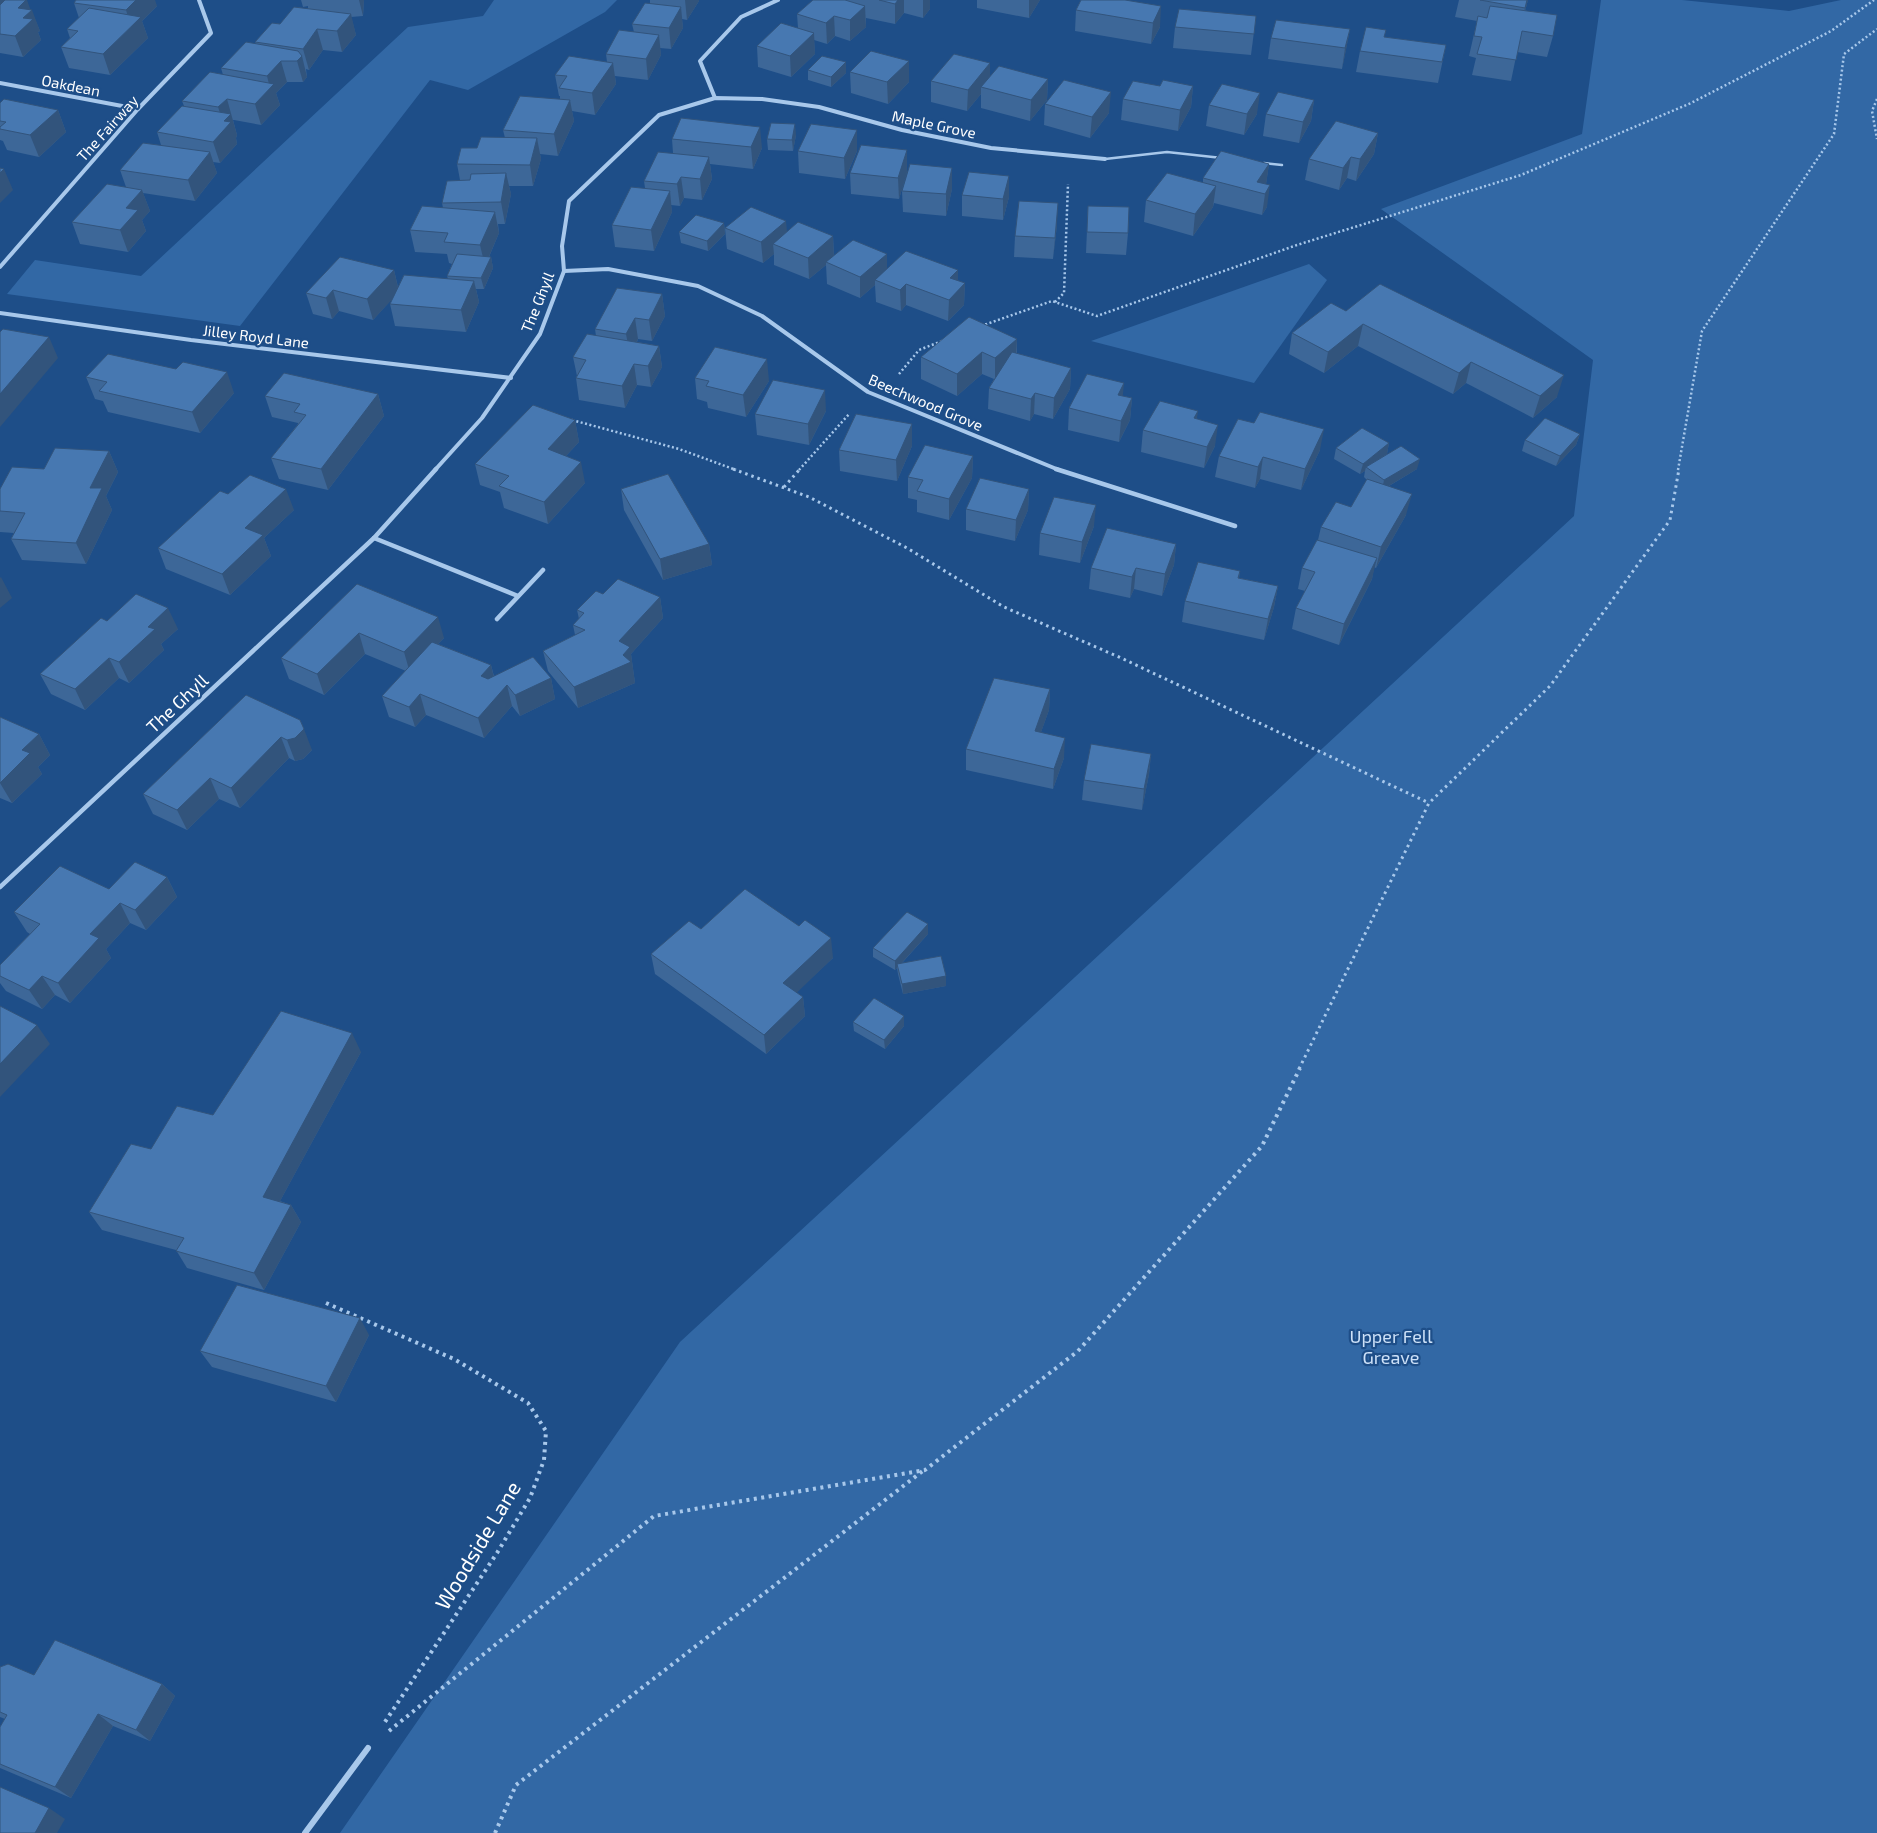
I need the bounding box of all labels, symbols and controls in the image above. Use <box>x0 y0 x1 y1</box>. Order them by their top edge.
street label: Oakdean <box>40 71 102 99</box>
street label: The Fairway <box>73 91 142 165</box>
street label: Maple Grove <box>890 106 978 142</box>
street label: The Ghyll <box>517 269 558 335</box>
street label: Jilley Royd Lane <box>202 321 310 351</box>
street label: Beechwood Grove <box>866 370 986 434</box>
street label: The Ghyll <box>141 668 213 737</box>
park label: Upper Fell Greave <box>1349 1325 1433 1368</box>
street label: Woodside Lane <box>429 1476 525 1614</box>

